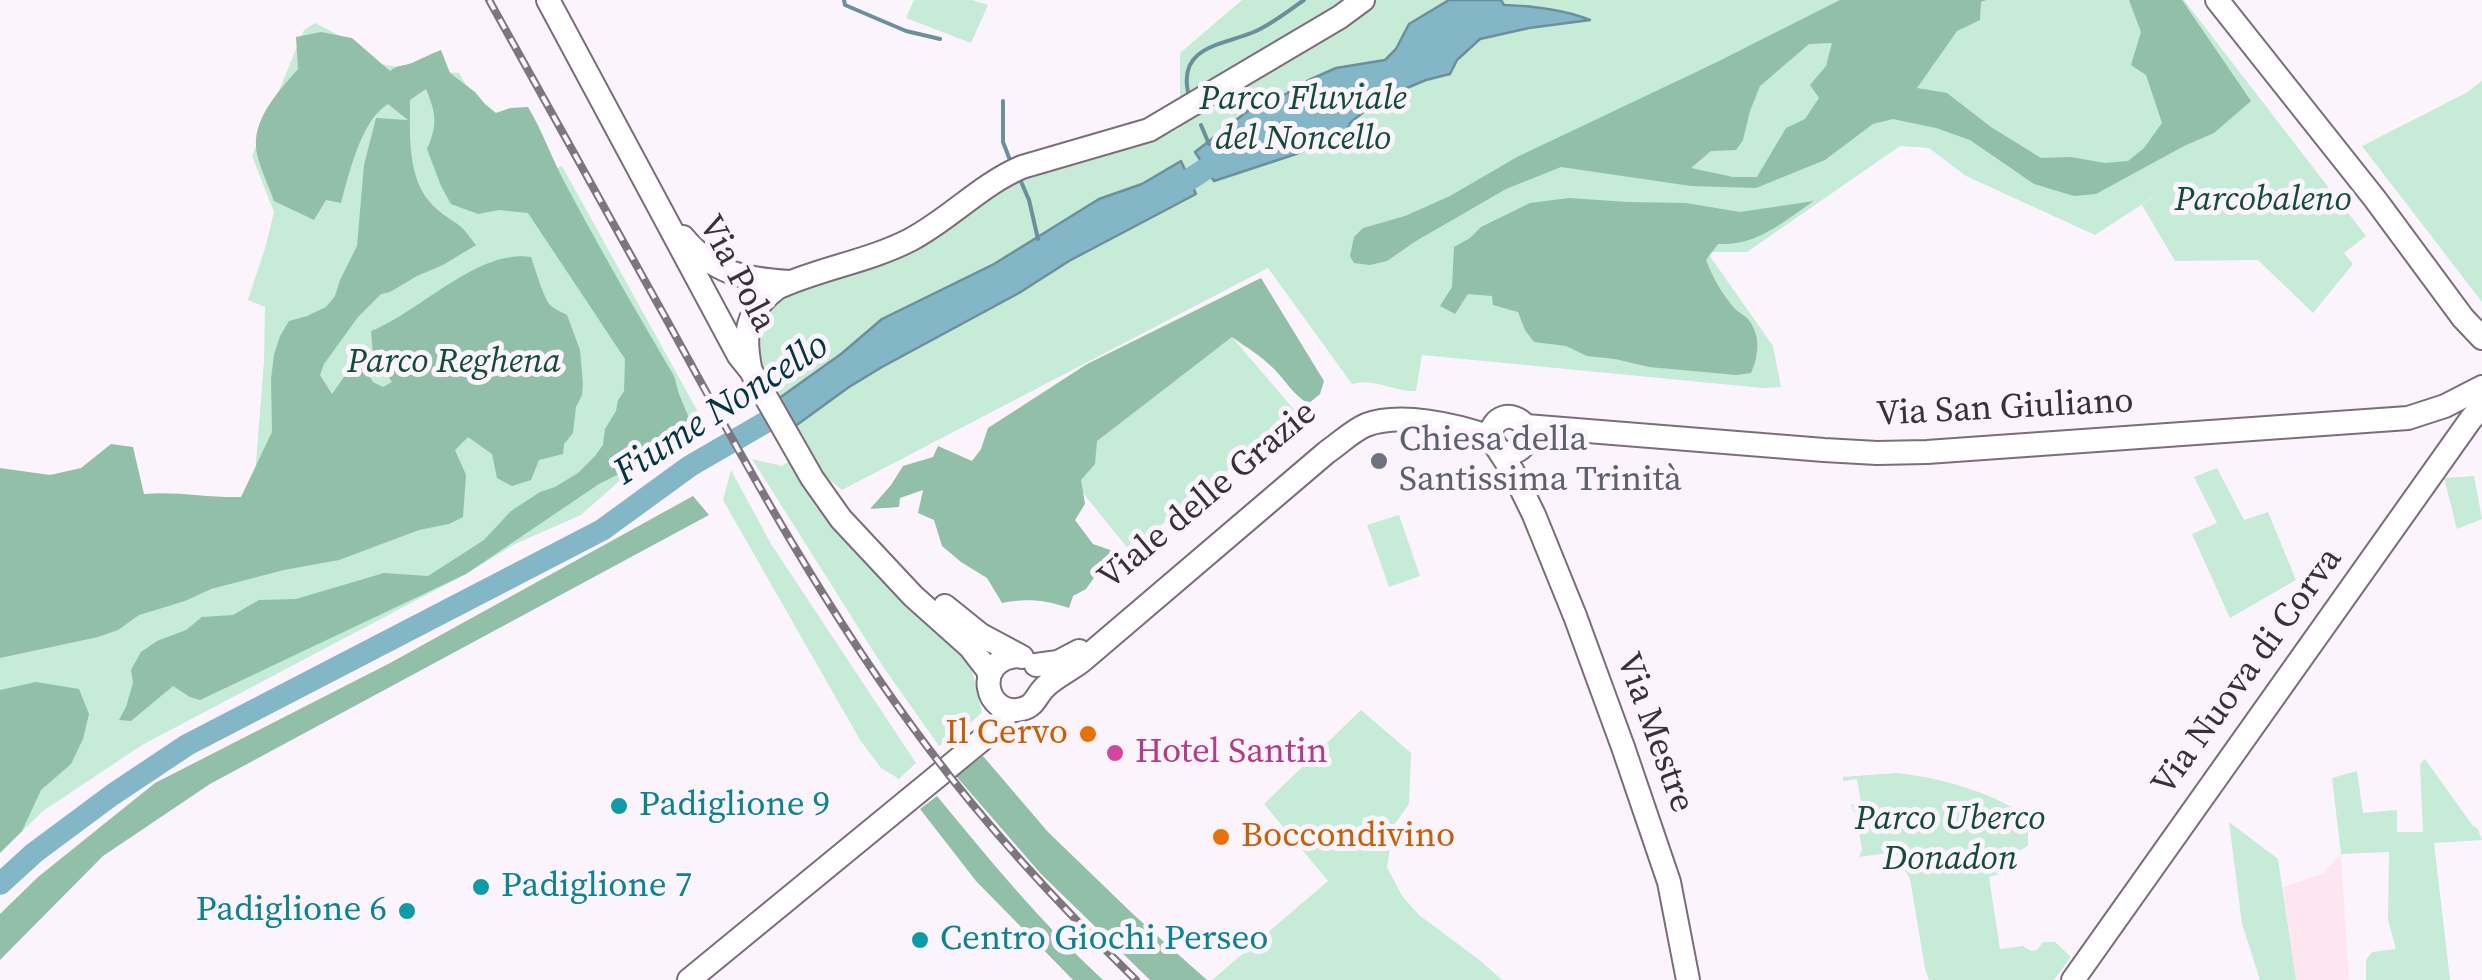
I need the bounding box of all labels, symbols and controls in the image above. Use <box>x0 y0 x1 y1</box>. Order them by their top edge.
park label: Parco Fluviale del Noncello <box>1199 79 1407 161</box>
park label: Parcobaleno <box>2174 180 2352 222</box>
street label: Via Pola <box>688 209 784 339</box>
water label: Fiume Noncello <box>606 324 838 496</box>
park label: Parco Reghena <box>347 342 561 384</box>
street label: Via San Giuliano <box>1875 381 2135 437</box>
street label: Viale delle Grazie <box>1090 393 1326 599</box>
place label: Chiesa della Santissima Trinità <box>1399 420 1682 502</box>
marker: Chiesa della Santissima Trinità <box>1368 450 1390 472</box>
street label: Via Nuova di Corva <box>2144 540 2352 804</box>
street label: Via Mestre <box>1606 648 1702 818</box>
place label: Il Cervo <box>945 713 1068 755</box>
marker: Il Cervo <box>1077 723 1099 745</box>
place label: Hotel Santin <box>1135 732 1328 774</box>
marker: Hotel Santin <box>1104 742 1126 764</box>
place label: Padiglione 9 <box>639 785 830 827</box>
marker: Padiglione 9 <box>608 795 630 817</box>
park label: Parco Uberco Donadon <box>1855 799 2045 881</box>
place label: Boccondivino <box>1241 816 1455 858</box>
marker: Boccondivino <box>1210 826 1232 848</box>
place label: Padiglione 7 <box>501 866 692 908</box>
marker: Padiglione 7 <box>470 876 492 898</box>
place label: Padiglione 6 <box>196 890 387 932</box>
marker: Padiglione 6 <box>396 900 418 922</box>
place label: Centro Giochi Perseo <box>940 919 1268 961</box>
marker: Centro Giochi Perseo <box>909 929 931 951</box>

